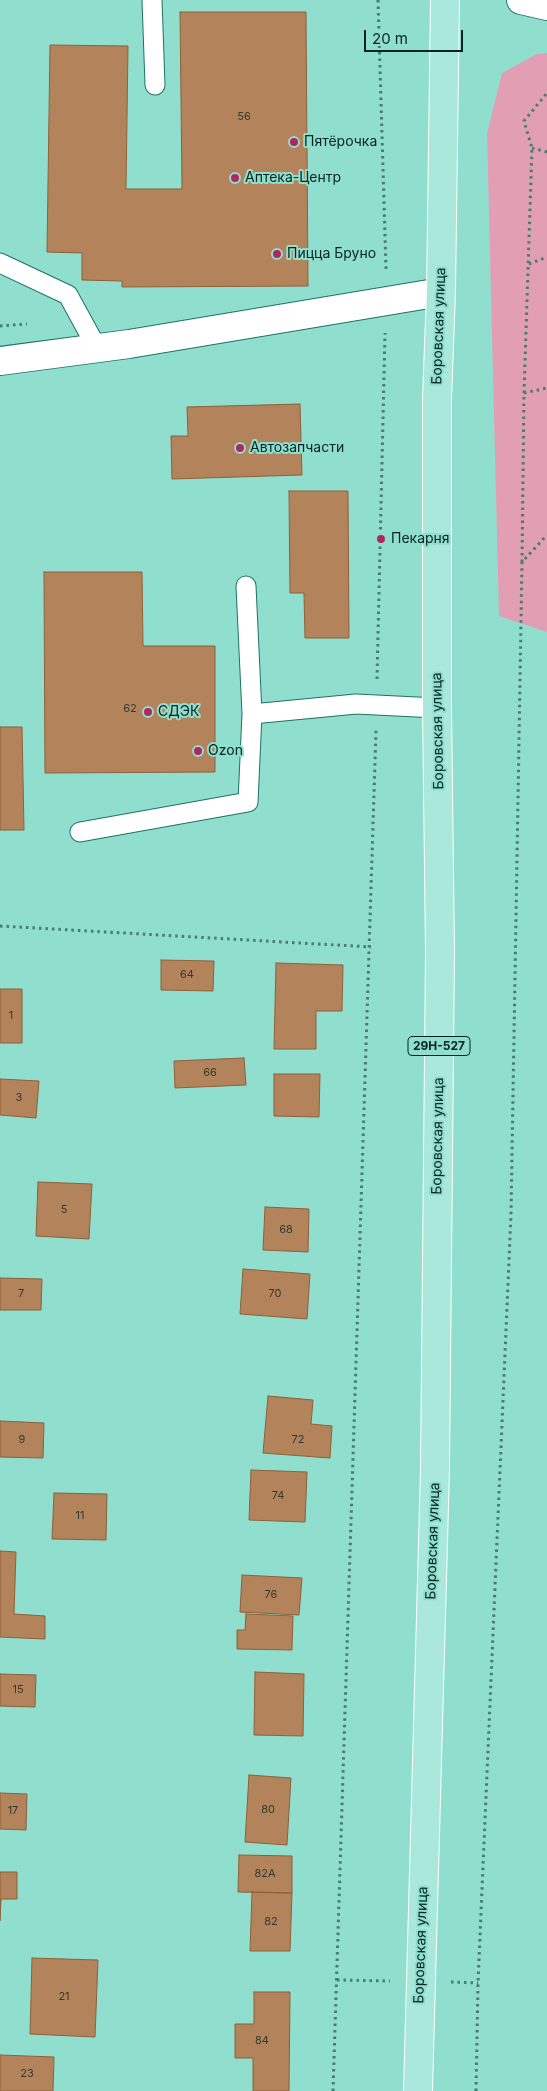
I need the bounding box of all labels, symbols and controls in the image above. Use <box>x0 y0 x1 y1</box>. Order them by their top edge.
scale bar <box>367 20 466 52</box>
text: 20 m <box>372 29 408 48</box>
house number: 56 <box>237 110 251 124</box>
place label: Пятёрочка <box>304 134 377 150</box>
marker: Пятёрочка <box>288 136 300 148</box>
place label: Аптека-Центр <box>245 170 341 186</box>
marker: Аптека-Центр <box>229 172 241 184</box>
place label: Пицца Бруно <box>287 246 376 262</box>
marker: Пицца Бруно <box>271 248 283 260</box>
street label: Боровская улица <box>429 267 449 385</box>
place label: Автозапчасти <box>250 440 344 456</box>
marker: Автозапчасти <box>234 442 246 454</box>
place label: Пекарня <box>391 531 450 547</box>
marker: Пекарня <box>375 533 387 545</box>
street label: Боровская улица <box>429 672 447 790</box>
house number: 62 <box>123 702 137 716</box>
place label: СДЭК <box>158 704 199 720</box>
marker: СДЭК <box>142 706 154 718</box>
place label: Ozon <box>208 743 243 759</box>
marker: Ozon <box>192 745 204 757</box>
house number: 64 <box>180 968 194 982</box>
house number: 1 <box>9 1009 13 1023</box>
road number: 29Н-527 <box>408 1036 470 1056</box>
house number: 66 <box>203 1066 217 1080</box>
street label: Боровская улица <box>429 1077 447 1195</box>
house number: 3 <box>16 1091 22 1105</box>
house number: 5 <box>61 1203 67 1217</box>
house number: 68 <box>279 1223 293 1237</box>
house number: 7 <box>18 1287 24 1301</box>
house number: 70 <box>269 1287 281 1301</box>
house number: 9 <box>19 1433 25 1447</box>
house number: 72 <box>292 1433 304 1447</box>
street label: Боровская улица <box>423 1482 443 1600</box>
house number: 74 <box>272 1489 284 1503</box>
house number: 11 <box>76 1509 84 1523</box>
house number: 76 <box>265 1588 277 1602</box>
house number: 15 <box>12 1683 24 1697</box>
house number: 80 <box>261 1803 275 1817</box>
house number: 17 <box>8 1804 18 1818</box>
house number: 82А <box>254 1867 276 1881</box>
street label: Боровская улица <box>411 1886 431 2004</box>
house number: 82 <box>264 1915 278 1929</box>
house number: 21 <box>58 1990 70 2004</box>
house number: 84 <box>255 2034 269 2048</box>
house number: 23 <box>20 2067 34 2081</box>

